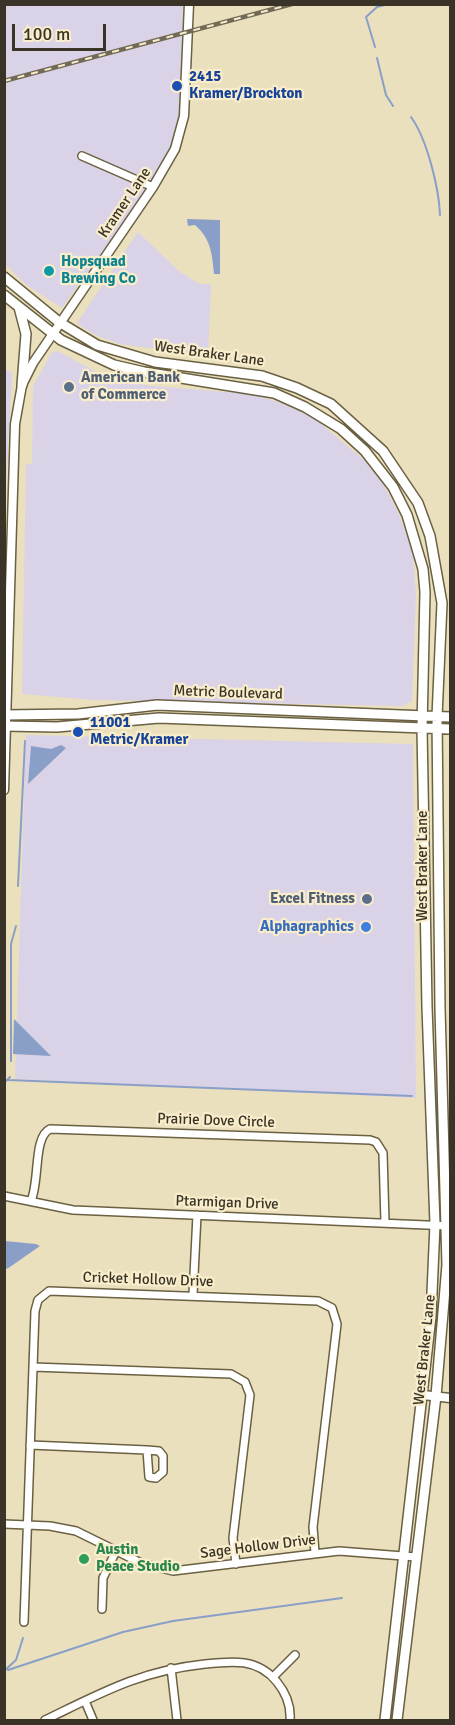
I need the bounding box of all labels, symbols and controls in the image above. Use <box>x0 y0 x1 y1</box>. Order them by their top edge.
scale bar <box>15 12 110 50</box>
text: 100 m <box>23 23 70 45</box>
place label: 2415 Kramer/Brockton <box>189 68 302 103</box>
marker: 2415 Kramer/Brockton <box>170 79 184 93</box>
street label: Kramer Lane <box>95 164 155 242</box>
place label: Hopsquad Brewing Co <box>61 253 136 288</box>
marker: Hopsquad Brewing Co <box>42 264 56 278</box>
street label: West Braker Lane <box>153 337 265 371</box>
place label: American Bank of Commerce <box>81 369 180 404</box>
marker: American Bank of Commerce <box>62 380 76 394</box>
street label: Metric Boulevard <box>173 682 283 704</box>
place label: 11001 Metric/Kramer <box>90 714 189 749</box>
marker: 11001 Metric/Kramer <box>71 725 85 739</box>
street label: West Braker Lane <box>414 810 432 922</box>
place label: Excel Fitness <box>270 890 355 908</box>
marker: Excel Fitness <box>360 892 374 906</box>
place label: Alphagraphics <box>260 918 354 936</box>
marker: Alphagraphics <box>359 920 373 934</box>
street label: Prairie Dove Circle <box>157 1110 275 1132</box>
street label: Ptarmigan Drive <box>175 1192 279 1214</box>
street label: Cricket Hollow Drive <box>82 1269 214 1291</box>
street label: West Braker Lane <box>410 1294 440 1406</box>
street label: Sage Hollow Drive <box>199 1531 317 1563</box>
place label: Austin Peace Studio <box>96 1541 180 1576</box>
marker: Austin Peace Studio <box>77 1552 91 1566</box>

